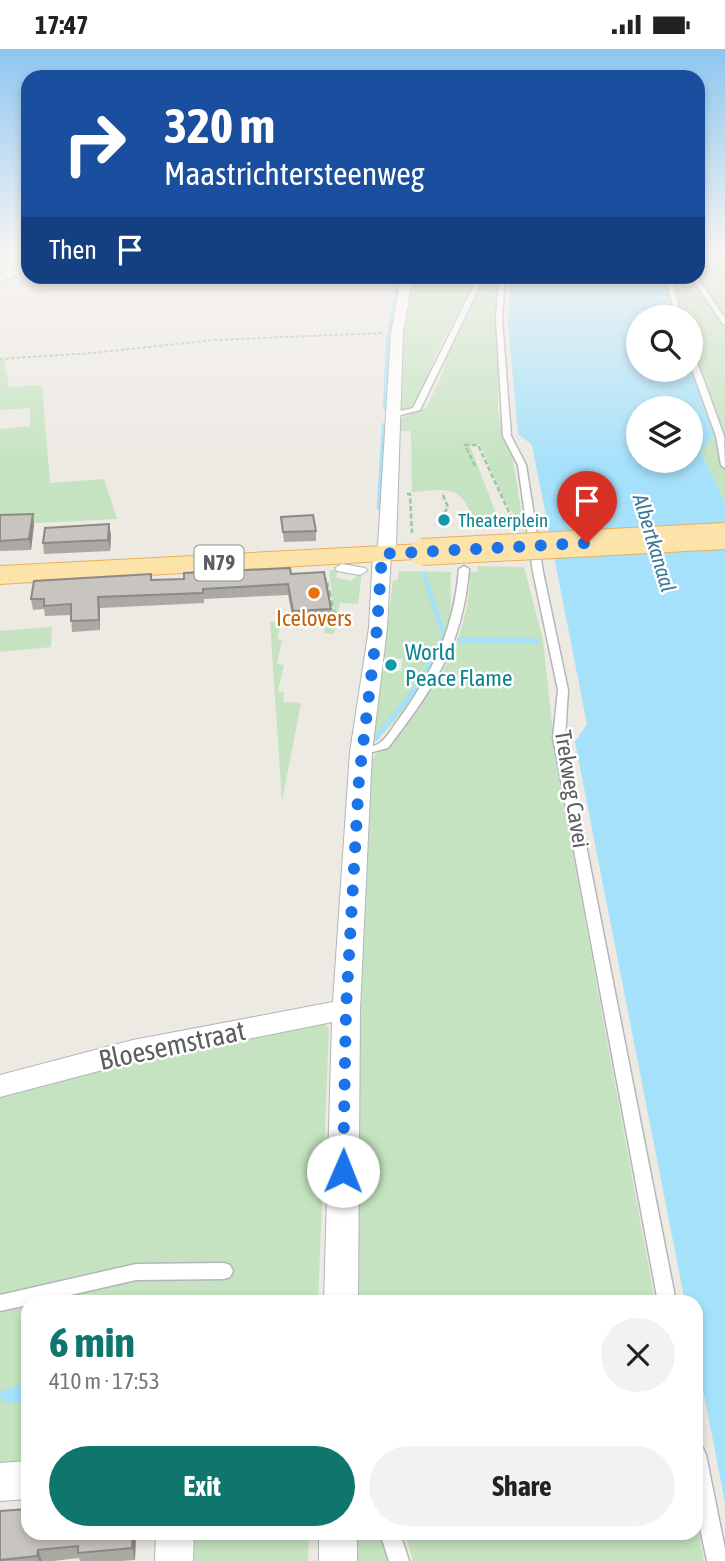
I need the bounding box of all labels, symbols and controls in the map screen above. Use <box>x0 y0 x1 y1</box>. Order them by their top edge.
text: 17:47 <box>35 10 89 40</box>
text: 320 m <box>164 97 275 153</box>
icon: right <box>49 98 140 189</box>
text: Maastrichtersteenweg <box>164 155 424 192</box>
icon: arrive <box>111 231 149 269</box>
text: Then <box>49 235 97 265</box>
map controls <box>626 305 703 473</box>
button: search <box>626 305 703 382</box>
button: layers <box>626 396 703 473</box>
pin <box>557 471 617 543</box>
icon: arrive <box>568 482 606 520</box>
water label: Albertkanaal <box>628 490 681 595</box>
place label: Theaterplein <box>458 509 548 531</box>
marker: Theaterplein <box>436 512 452 528</box>
road number: N79 <box>194 545 244 581</box>
marker: Icelovers <box>306 585 322 601</box>
place label: Icelovers <box>276 605 352 631</box>
place label: World Peace Flame <box>405 639 512 691</box>
marker: World Peace Flame <box>383 657 399 673</box>
street label: Trekweg Cavei <box>550 728 594 850</box>
street label: Bloesemstraat <box>96 1014 248 1076</box>
position arrow <box>306 1134 380 1208</box>
text: 6 min <box>49 1318 135 1366</box>
button: close <box>601 1318 675 1392</box>
text: 410 m · 17:53 <box>49 1368 160 1394</box>
button: Exit <box>49 1446 355 1526</box>
button: Share <box>369 1446 675 1526</box>

